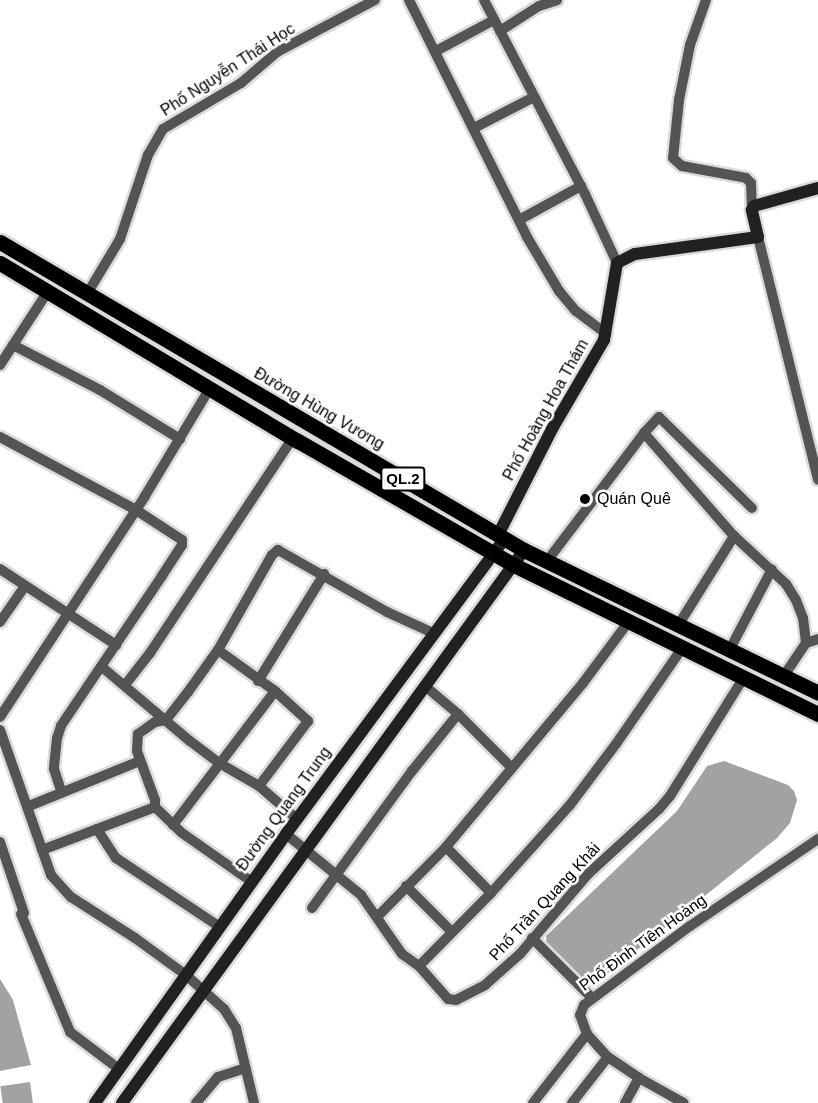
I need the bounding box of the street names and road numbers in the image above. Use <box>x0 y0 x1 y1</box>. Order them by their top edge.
street label: Phố Nguyễn Thái Học <box>157 19 299 121</box>
street label: Phố Hoàng Hoa Thám <box>499 336 593 484</box>
street label: Đường Hùng Vương <box>250 364 388 454</box>
road number: QL.2 <box>379 467 427 491</box>
street label: Đường Quang Trung <box>233 743 335 875</box>
street label: Phố Trần Quang Khải <box>485 839 605 965</box>
street label: Phố Đinh Tiên Hoàng <box>576 890 710 996</box>

